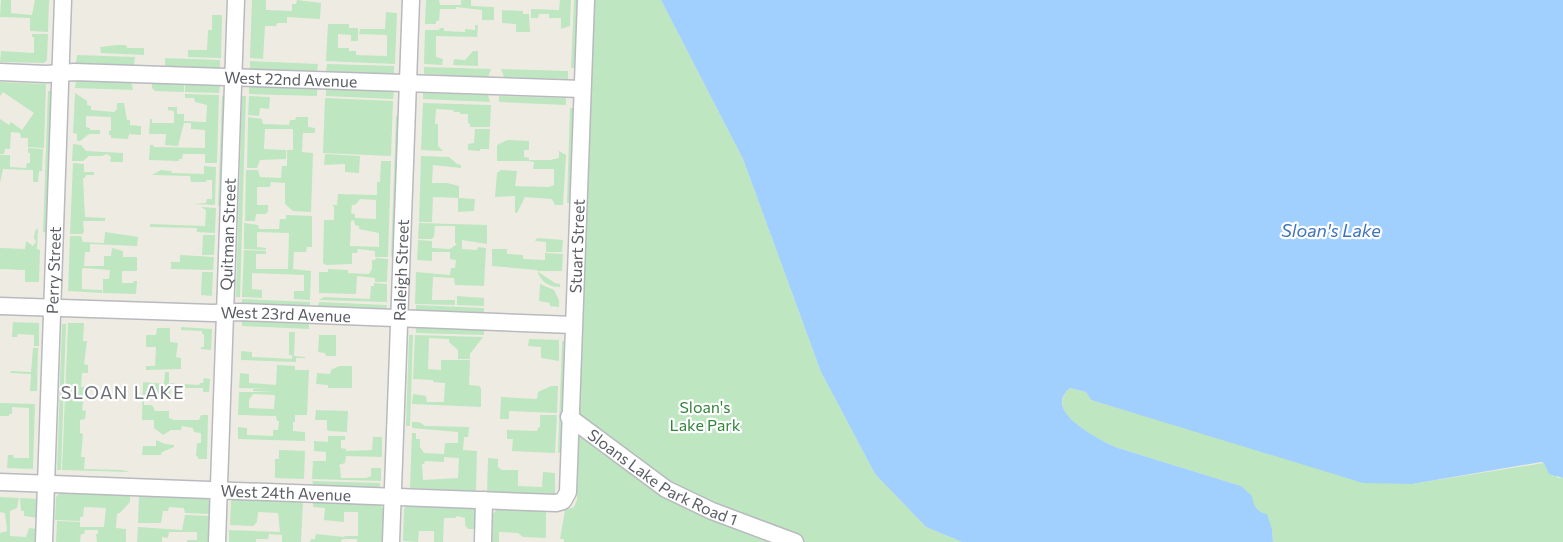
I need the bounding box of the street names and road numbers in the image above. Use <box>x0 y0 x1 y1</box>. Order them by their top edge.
street label: West 22nd Avenue <box>224 67 358 90</box>
street label: Quitman Street <box>216 177 239 291</box>
street label: Stuart Street <box>565 198 588 294</box>
street label: Raleigh Street <box>389 218 412 321</box>
street label: Perry Street <box>42 226 64 314</box>
street label: West 23rd Avenue <box>220 302 351 325</box>
street label: Sloans Lake Park Road 1 <box>584 424 740 529</box>
street label: West 24th Avenue <box>220 480 352 504</box>

